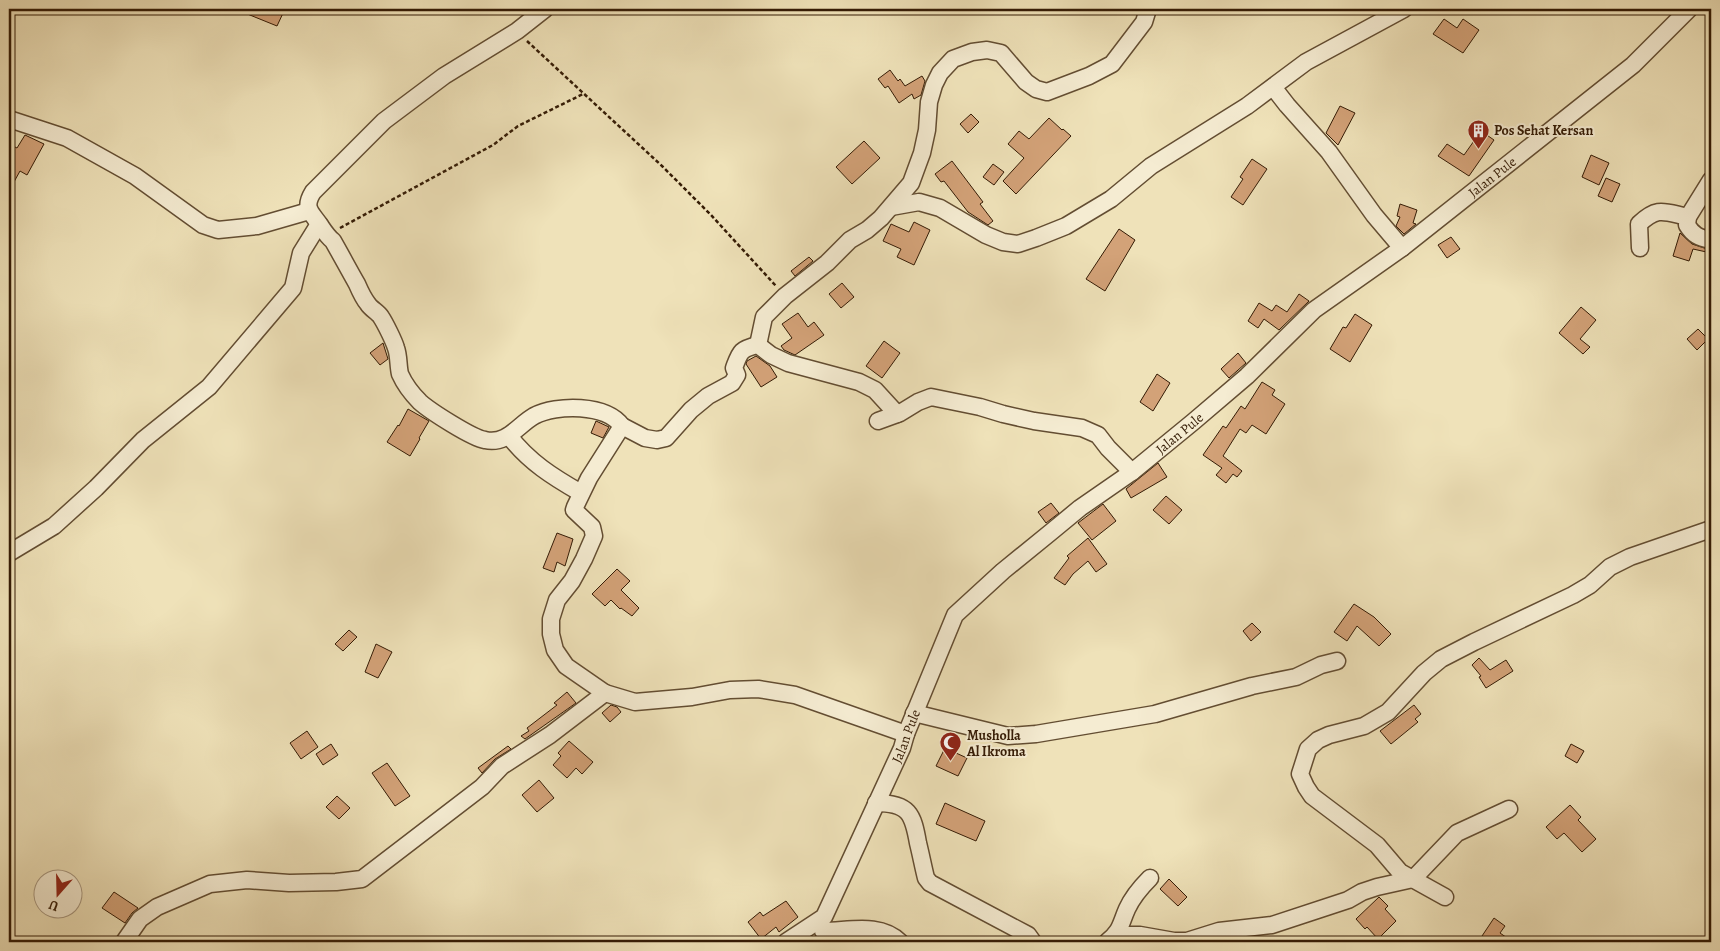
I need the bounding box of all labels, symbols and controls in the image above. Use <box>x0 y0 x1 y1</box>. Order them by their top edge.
building icon: Pos Sehat Kersan <box>1466 118 1490 149</box>
place label: Pos Sehat Kersan <box>1494 121 1594 140</box>
street label: Jalan Pule <box>1464 152 1520 202</box>
street label: Jalan Pule <box>1152 408 1207 458</box>
street label: Jalan Pule <box>887 706 925 766</box>
place label: Musholla Al Ikroma <box>966 726 1026 761</box>
mosque icon: Musholla Al Ikroma <box>939 731 963 762</box>
north arrow <box>32 868 82 918</box>
text: U <box>46 895 61 916</box>

